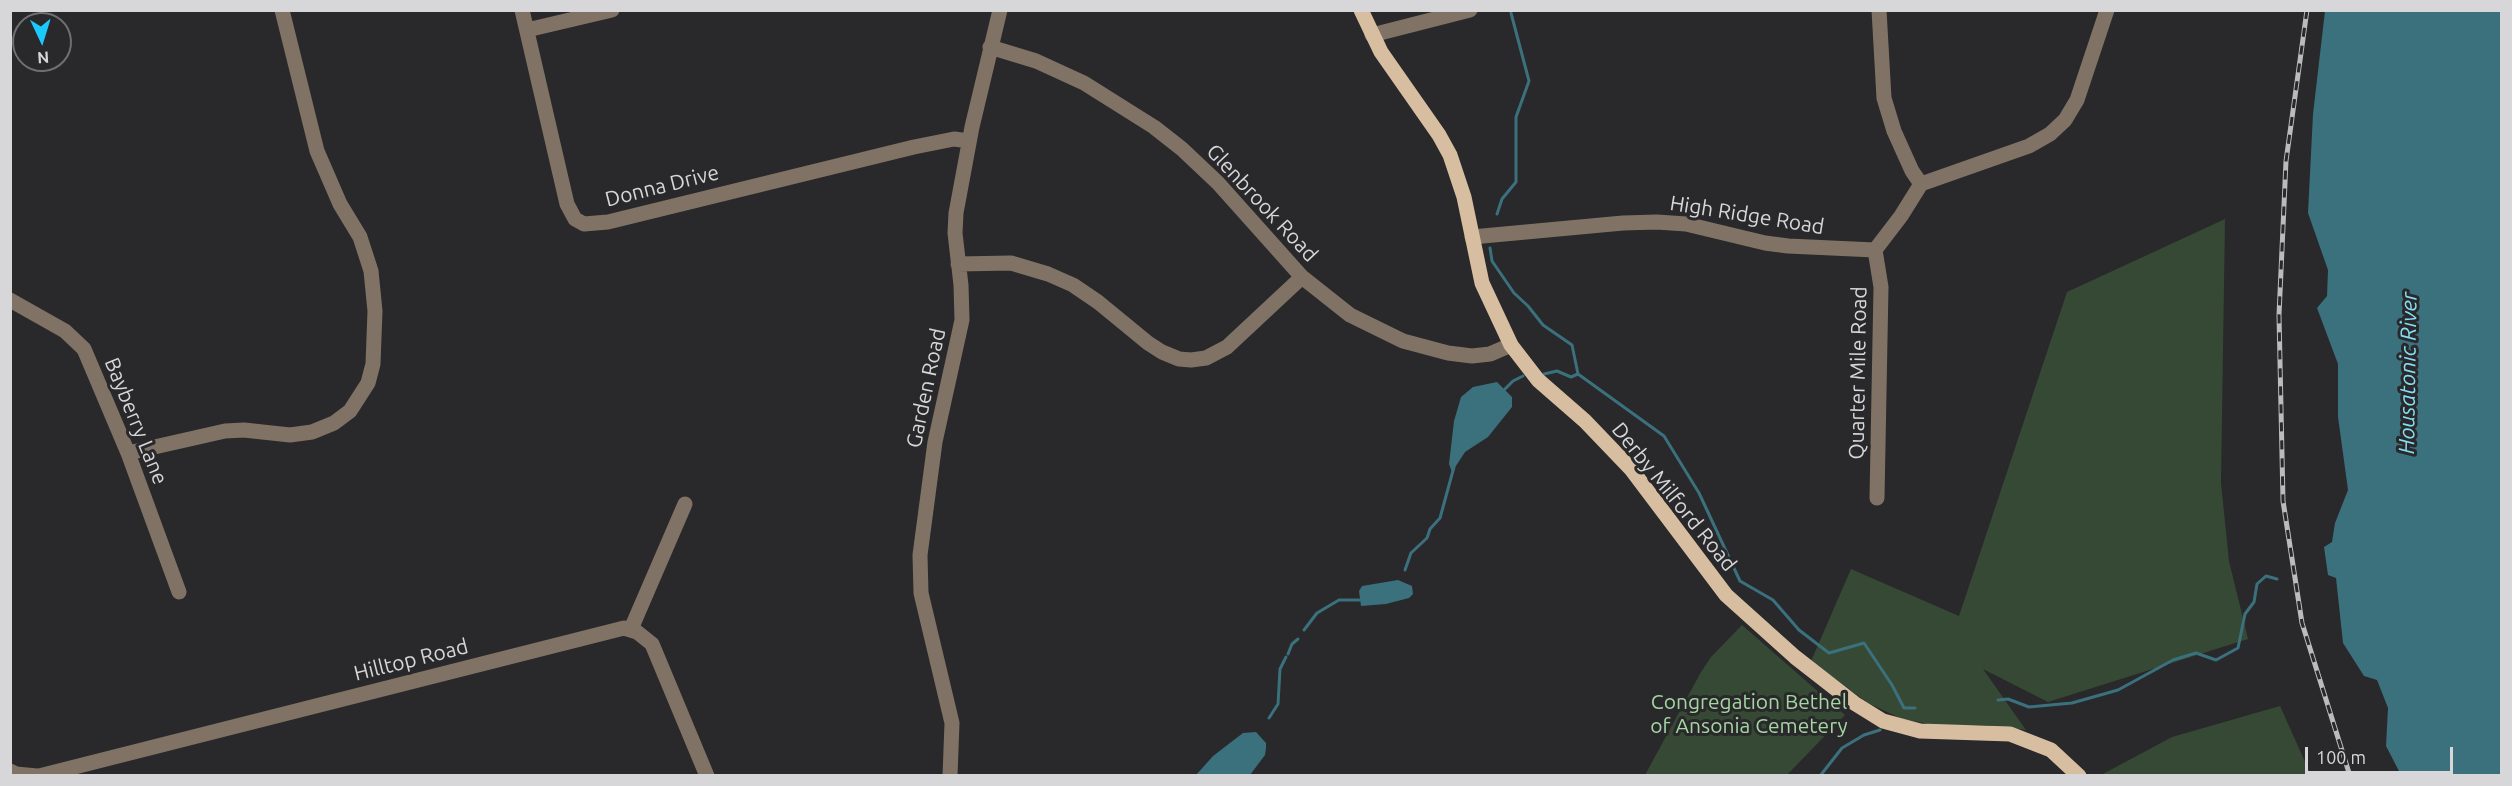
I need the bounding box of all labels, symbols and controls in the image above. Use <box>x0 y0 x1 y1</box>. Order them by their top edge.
north arrow <box>12 12 72 72</box>
text: N <box>37 49 50 67</box>
street label: Glenbrook Road <box>1201 139 1323 267</box>
street label: Donna Drive <box>603 160 721 212</box>
street label: High Ridge Road <box>1668 190 1826 240</box>
street label: Quarter Mile Road <box>1844 286 1872 460</box>
water label: Housatonic River <box>2393 292 2423 454</box>
street label: Garden Road <box>901 326 951 450</box>
street label: Bayberry Lane <box>99 354 173 488</box>
street label: Derby Milford Road <box>1606 418 1742 576</box>
street label: Hilltop Road <box>351 634 471 686</box>
park label: Congregation Bethel of Ansonia Cemetery <box>1650 689 1848 739</box>
scale bar <box>2308 735 2456 773</box>
text: 100 m <box>2316 747 2366 767</box>

